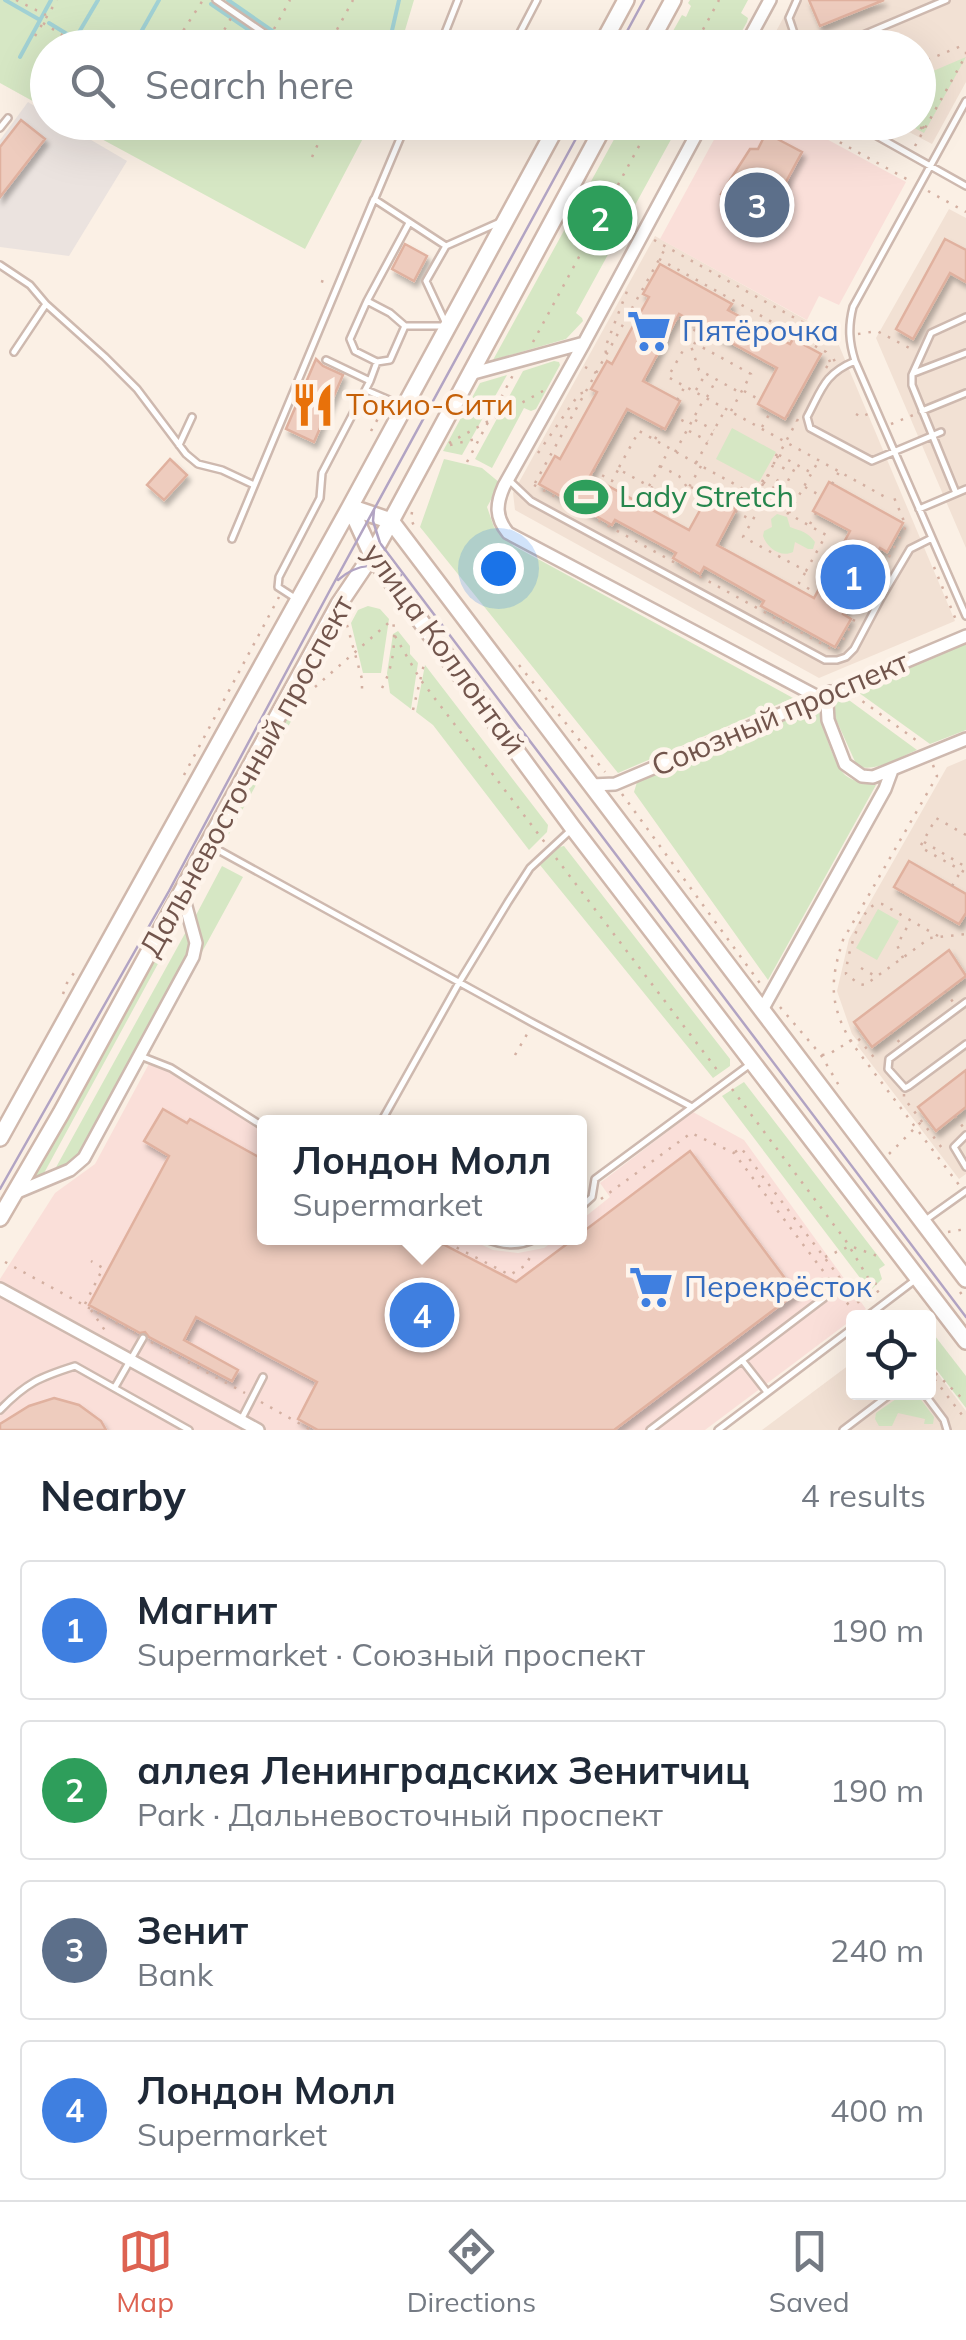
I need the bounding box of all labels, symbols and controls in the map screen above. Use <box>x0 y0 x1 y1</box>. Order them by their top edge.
search box <box>30 30 936 140</box>
icon: search <box>65 58 120 113</box>
text: Search here <box>145 61 354 109</box>
pin: 3 <box>724 168 790 242</box>
pin: 2 <box>568 180 632 256</box>
supermarket icon: Пятёрочка <box>625 307 673 355</box>
place label: Пятёрочка <box>682 311 839 349</box>
restaurant icon: Токио-Сити <box>289 381 337 429</box>
place label: Токио-Сити <box>346 385 514 423</box>
sports icon: Lady Stretch <box>562 473 610 521</box>
place label: Lady Stretch <box>619 477 794 515</box>
street label: улица Коллонтай <box>355 535 534 762</box>
pin: 1 <box>820 540 886 614</box>
your location <box>473 543 524 594</box>
street label: Дальневосточный проспект <box>131 588 362 963</box>
street label: Союзный проспект <box>645 642 914 784</box>
popup <box>257 1115 587 1245</box>
text: Лондон Молл <box>293 1136 551 1184</box>
text: Supermarket <box>293 1184 483 1224</box>
supermarket icon: Перекрёсток <box>627 1263 675 1311</box>
place label: Перекрёсток <box>684 1267 873 1305</box>
pin: 4 <box>390 1278 454 1352</box>
map controls <box>846 1310 936 1400</box>
button: locate <box>846 1310 936 1400</box>
text: Nearby <box>40 1469 186 1522</box>
text: 4 results <box>801 1475 926 1515</box>
text: Магнит <box>137 1586 277 1634</box>
text: 1 <box>65 1610 84 1650</box>
text: 190 m <box>830 1610 924 1650</box>
text: Supermarket · Союзный проспект <box>137 1634 645 1674</box>
text: аллея Ленинградских Зенитчиц <box>137 1746 749 1794</box>
text: 2 <box>65 1770 84 1810</box>
text: 190 m <box>830 1770 924 1810</box>
text: Park · Дальневосточный проспект <box>137 1794 663 1834</box>
text: Зенит <box>137 1906 248 1954</box>
text: 3 <box>65 1930 84 1970</box>
text: 240 m <box>830 1930 924 1970</box>
text: Bank <box>137 1954 213 1994</box>
text: Лондон Молл <box>137 2066 396 2114</box>
text: 4 <box>65 2090 84 2130</box>
text: 400 m <box>830 2090 924 2130</box>
text: Supermarket <box>137 2114 327 2154</box>
tab: Map <box>116 2224 174 2319</box>
tab: Directions <box>407 2224 536 2319</box>
tab: Saved <box>769 2224 850 2319</box>

